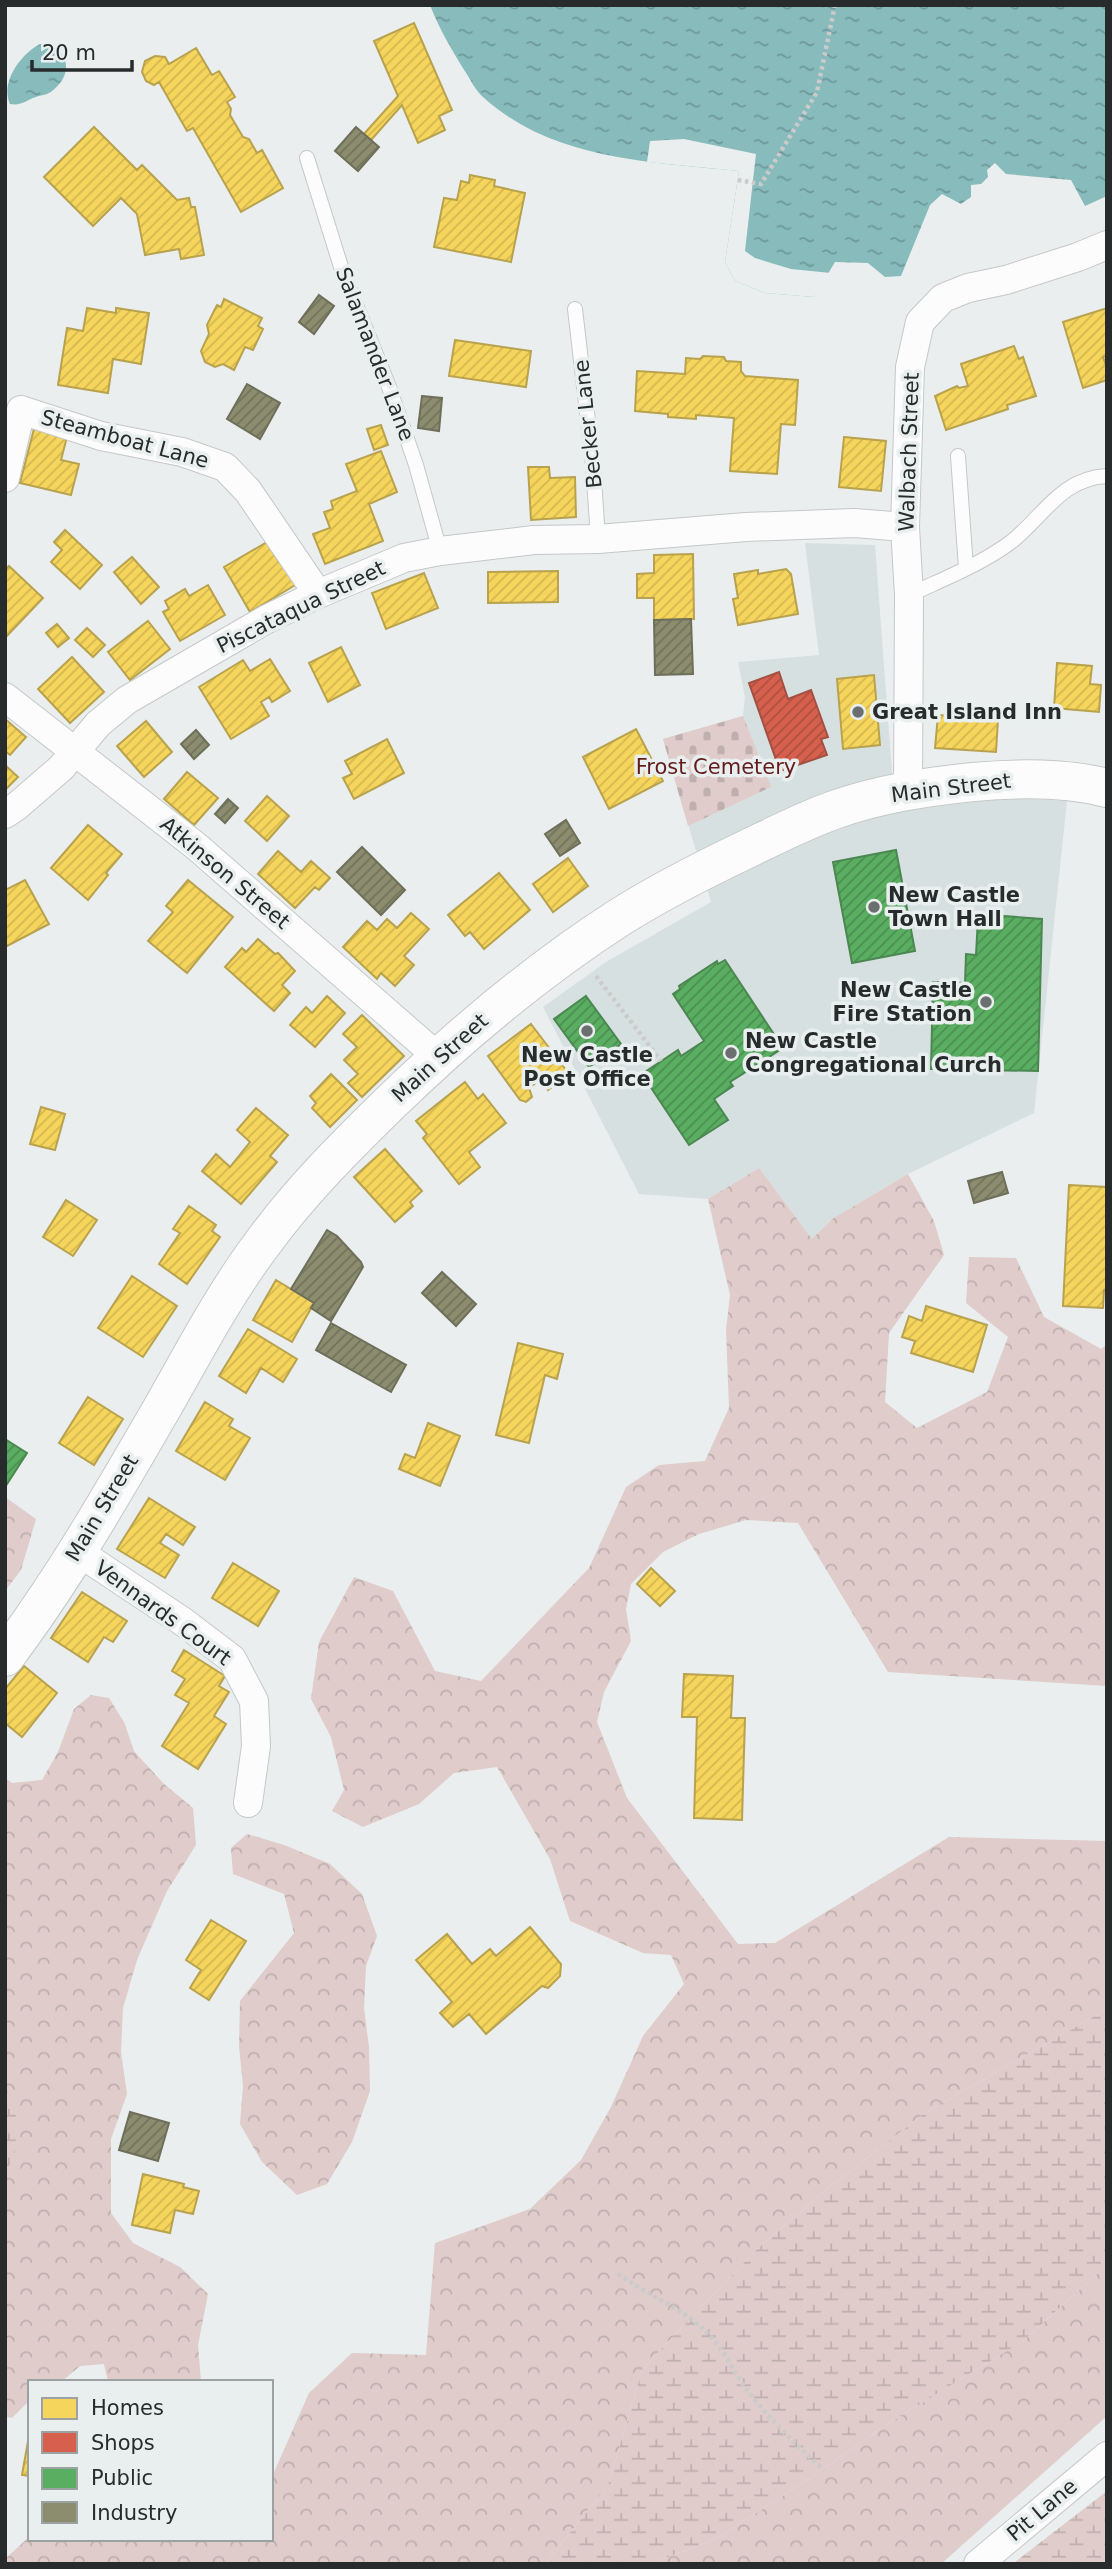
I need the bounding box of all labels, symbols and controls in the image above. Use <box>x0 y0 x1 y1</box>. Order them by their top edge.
scale bar <box>32 28 131 72</box>
text: 20 m <box>42 41 96 65</box>
street label: Salamander Lane <box>331 264 419 444</box>
street label: Becker Lane <box>569 358 607 490</box>
street label: Walbach Street <box>894 372 924 532</box>
street label: Steamboat Lane <box>39 405 211 473</box>
street label: Piscataqua Street <box>213 556 389 658</box>
place label: Great Island Inn <box>872 700 1062 724</box>
marker: Great Island Inn <box>850 704 866 720</box>
park label: Frost Cemetery <box>636 755 796 779</box>
street label: Main Street <box>890 769 1012 807</box>
street label: Atkinson Street <box>156 812 294 934</box>
place label: New Castle Town Hall <box>888 883 1020 931</box>
marker: New Castle Town Hall <box>866 899 882 915</box>
place label: New Castle Fire Station <box>833 978 972 1026</box>
marker: New Castle Fire Station <box>978 994 994 1010</box>
street label: Main Street <box>387 1009 493 1107</box>
marker: New Castle Post Office <box>579 1023 595 1039</box>
place label: New Castle Congregational Curch <box>745 1029 1002 1077</box>
place label: New Castle Post Office <box>521 1043 653 1091</box>
marker: New Castle Congregational Curch <box>723 1045 739 1061</box>
street label: Main Street <box>61 1450 143 1566</box>
street label: Vennards Court <box>90 1556 236 1670</box>
legend <box>28 2380 273 2541</box>
text: Homes <box>91 2396 164 2420</box>
text: Shops <box>91 2431 155 2455</box>
text: Public <box>91 2466 153 2490</box>
street label: Pit Lane <box>1002 2474 1082 2546</box>
text: Industry <box>91 2501 177 2525</box>

